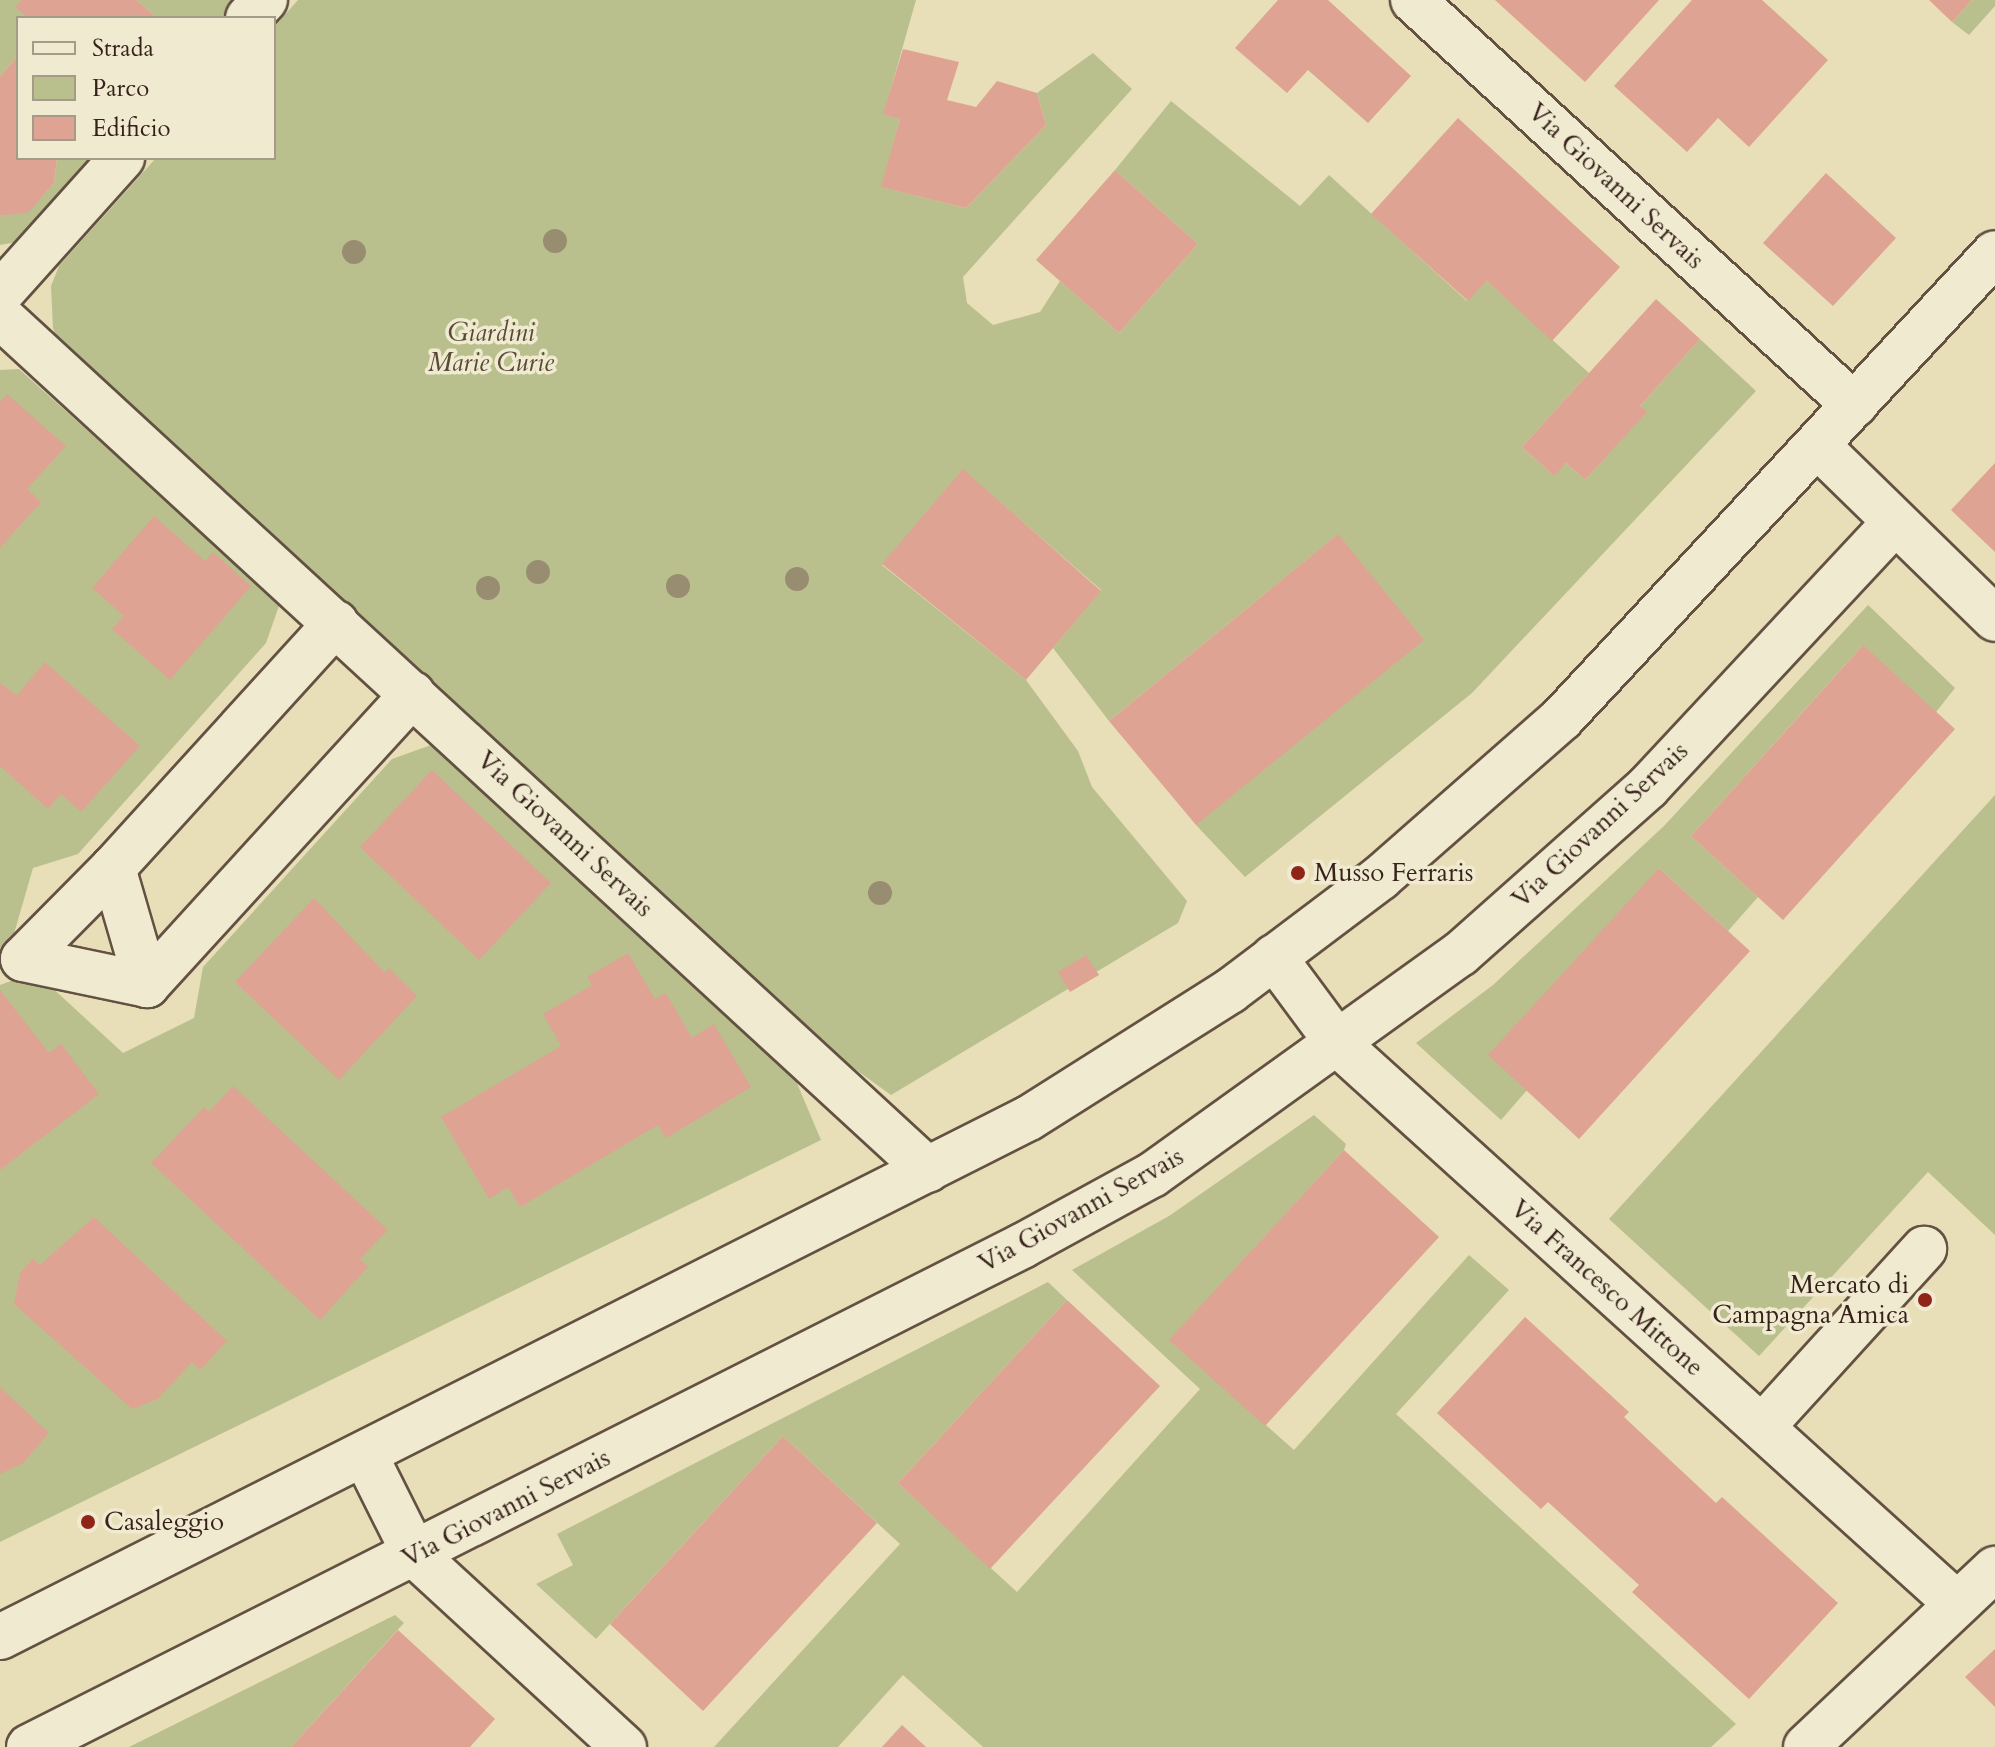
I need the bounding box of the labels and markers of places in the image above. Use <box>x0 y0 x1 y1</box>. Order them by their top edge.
place label: Musso Ferraris <box>1314 857 1474 889</box>
marker: Musso Ferraris <box>1289 864 1307 882</box>
place label: Mercato di Campagna Amica <box>1712 1269 1909 1330</box>
marker: Mercato di Campagna Amica <box>1916 1291 1934 1309</box>
place label: Casaleggio <box>104 1506 224 1538</box>
marker: Casaleggio <box>79 1513 97 1531</box>

